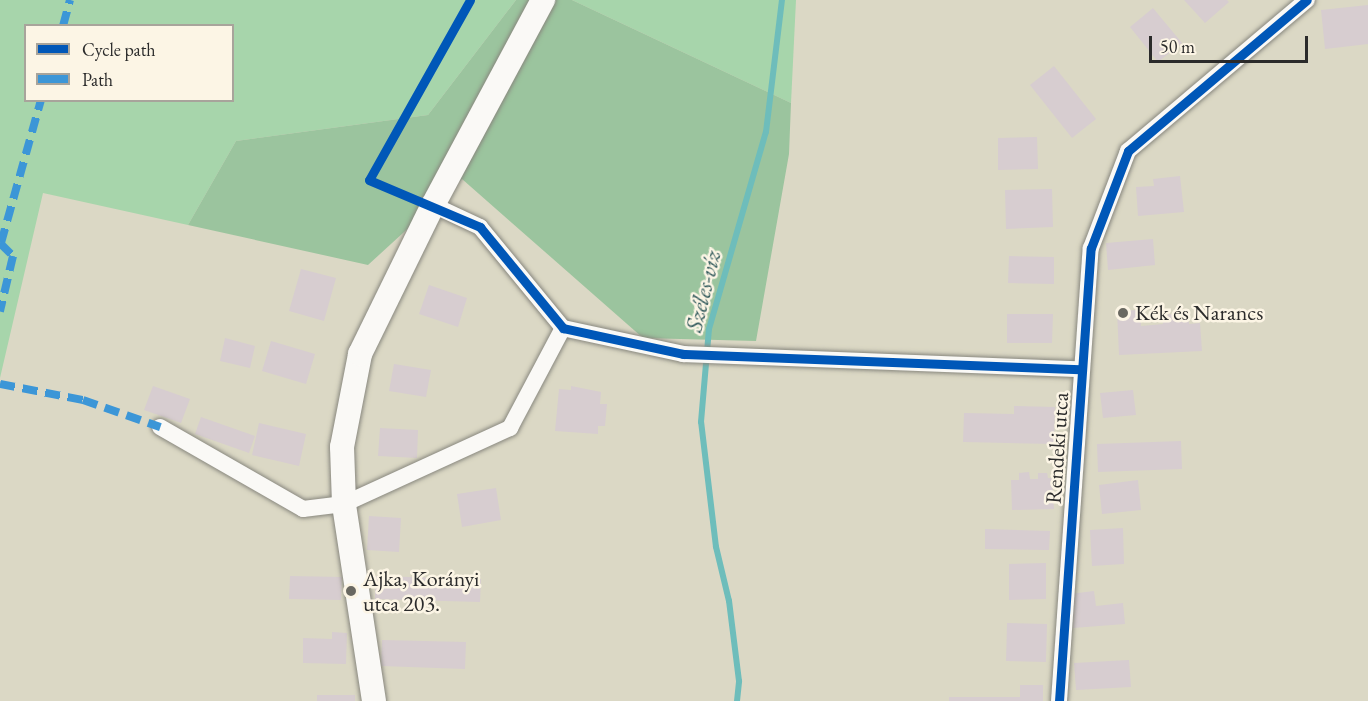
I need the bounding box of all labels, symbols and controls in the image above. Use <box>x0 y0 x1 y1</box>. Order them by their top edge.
legend <box>24 24 234 102</box>
scale bar <box>1152 24 1311 62</box>
text: 50 m <box>1160 35 1195 58</box>
text: Cycle path <box>82 38 156 61</box>
text: Path <box>82 68 113 91</box>
water label: Széles-víz <box>679 247 727 335</box>
place label: Kék és Narancs <box>1135 300 1263 326</box>
marker: Kék és Narancs <box>1116 306 1130 320</box>
street label: Rendeki utca <box>1040 391 1074 505</box>
place label: Ajka, Korányi utca 203. <box>363 565 480 616</box>
marker: Ajka, Korányi utca 203. <box>344 584 358 598</box>

